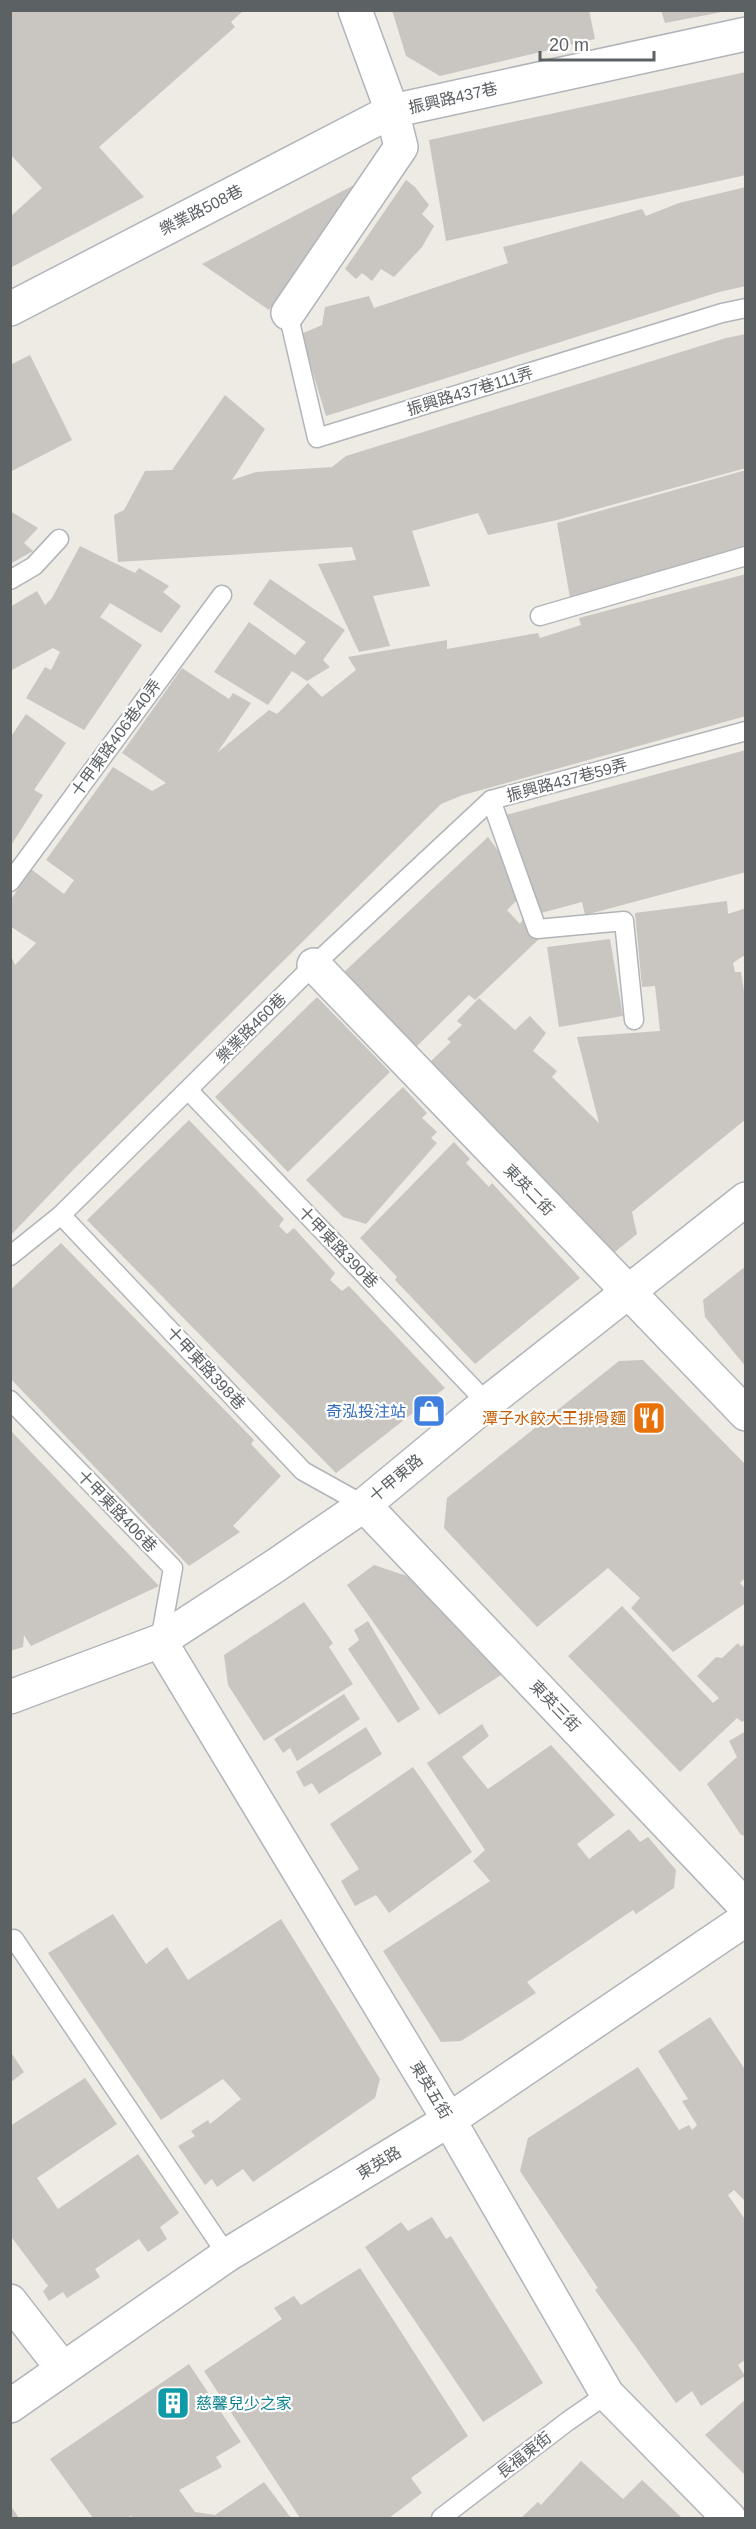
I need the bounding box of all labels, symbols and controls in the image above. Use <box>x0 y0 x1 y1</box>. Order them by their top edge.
scale bar <box>540 24 654 62</box>
text: 20 m <box>549 35 589 55</box>
street label: 振興路437巷 <box>407 80 499 116</box>
street label: 樂業路508巷 <box>157 182 245 238</box>
street label: 振興路437巷111弄 <box>405 364 535 418</box>
street label: 十甲東路406巷40弄 <box>68 676 164 800</box>
street label: 振興路437巷59弄 <box>505 756 629 804</box>
street label: 樂業路460巷 <box>213 990 289 1066</box>
street label: 東英二街 <box>501 1161 557 1219</box>
street label: 十甲東路390巷 <box>295 1203 381 1291</box>
street label: 十甲東路398巷 <box>163 1323 249 1413</box>
shop icon: 奇泓投注站 <box>411 1393 447 1429</box>
restaurant icon: 潭子水餃大王排骨麵 <box>631 1400 667 1436</box>
place label: 奇泓投注站 <box>326 1403 406 1420</box>
place label: 潭子水餃大王排骨麵 <box>482 1410 626 1427</box>
street label: 十甲東路 <box>366 1451 426 1505</box>
street label: 十甲東路406巷 <box>74 1467 160 1555</box>
street label: 東英三街 <box>527 1677 583 1735</box>
street label: 東英五街 <box>407 2058 455 2122</box>
street label: 東英路 <box>354 2143 404 2183</box>
building icon: 慈馨兒少之家 <box>155 2385 191 2421</box>
place label: 慈馨兒少之家 <box>196 2395 292 2412</box>
street label: 長福東街 <box>494 2429 554 2481</box>

